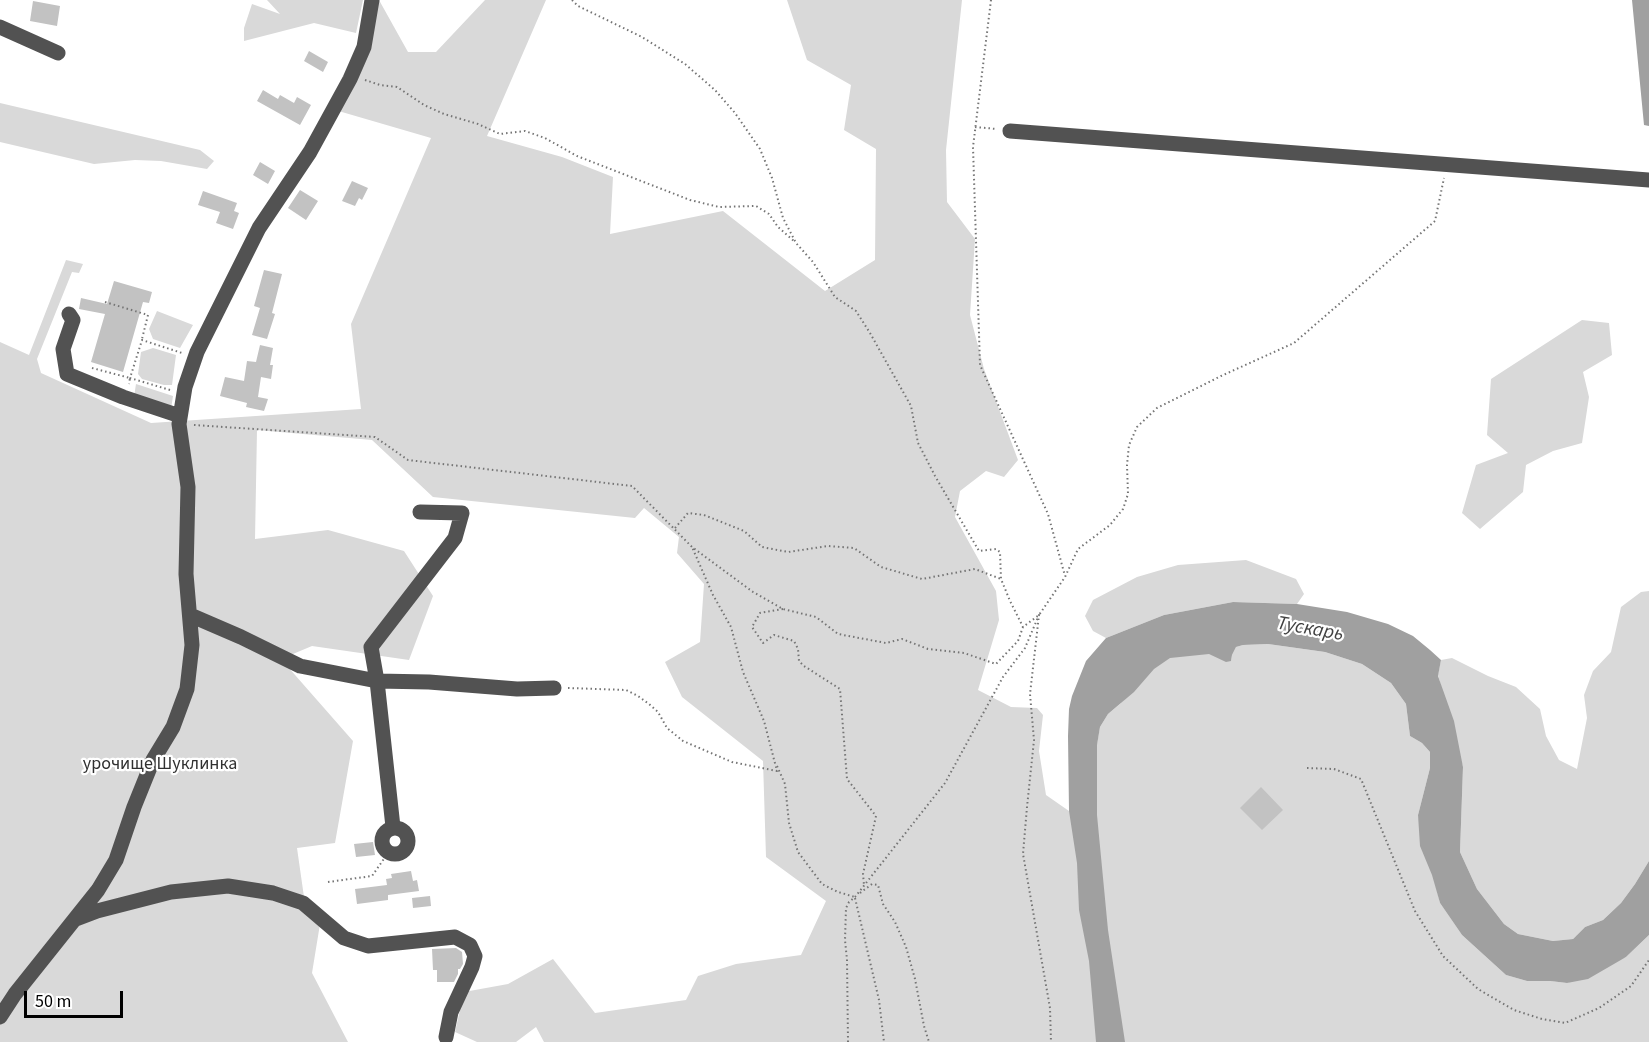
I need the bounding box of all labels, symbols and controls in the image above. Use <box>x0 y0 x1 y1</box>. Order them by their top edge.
water label: Тускарь <box>1275 612 1345 648</box>
park label: урочище Шуклинка <box>83 754 237 776</box>
scale bar <box>27 979 126 1017</box>
text: 50 m <box>35 989 71 1014</box>

